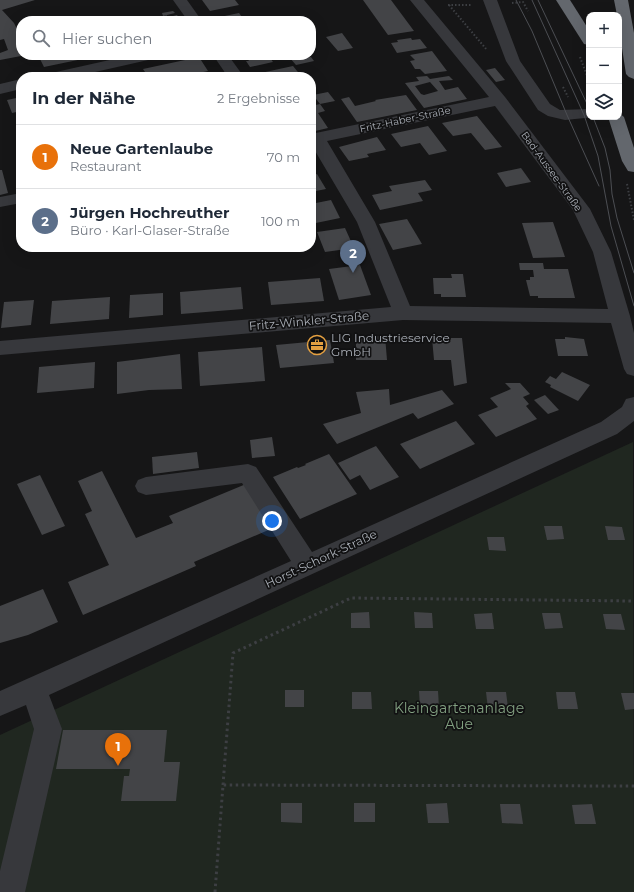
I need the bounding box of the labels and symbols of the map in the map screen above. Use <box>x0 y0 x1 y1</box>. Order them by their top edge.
street label: Fritz-Haber-Straße <box>359 104 452 135</box>
street label: Bad-Aussee-Straße <box>518 129 585 214</box>
pin: 2 <box>340 240 366 273</box>
street label: Fritz-Winkler-Straße <box>248 308 370 333</box>
place label: LIG Industrieservice GmbH <box>331 330 450 359</box>
office icon: LIG Industrieservice GmbH <box>306 334 328 356</box>
your location <box>262 511 282 531</box>
street label: Horst-Schork-Straße <box>262 526 379 591</box>
park label: Kleingartenanlage Aue <box>394 699 524 733</box>
pin: 1 <box>105 733 131 766</box>

